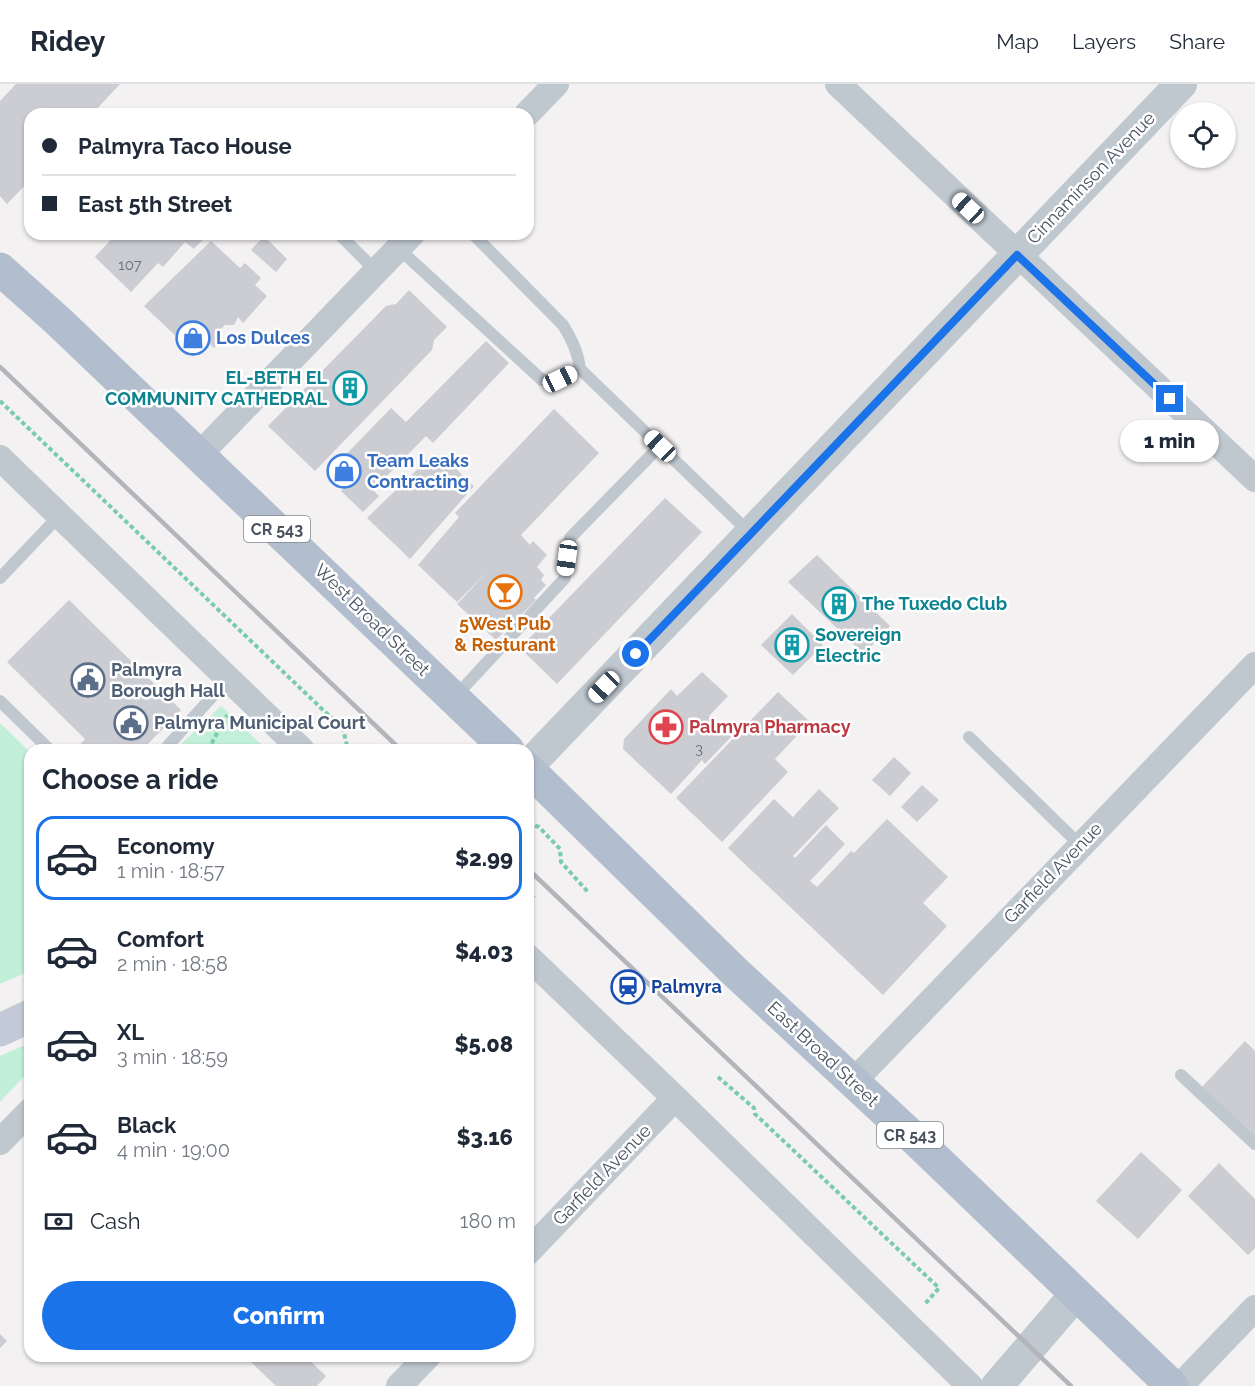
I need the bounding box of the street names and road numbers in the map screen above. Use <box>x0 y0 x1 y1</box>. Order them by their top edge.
street label: Cinnaminson Avenue <box>1022 107 1159 248</box>
road number: CR 543 <box>244 516 310 542</box>
street label: West Broad Street <box>310 559 434 680</box>
street label: Garfield Avenue <box>999 818 1106 927</box>
street label: East Broad Street <box>763 997 883 1111</box>
street label: Garfield Avenue <box>548 1120 655 1229</box>
road number: CR 543 <box>877 1122 943 1148</box>

